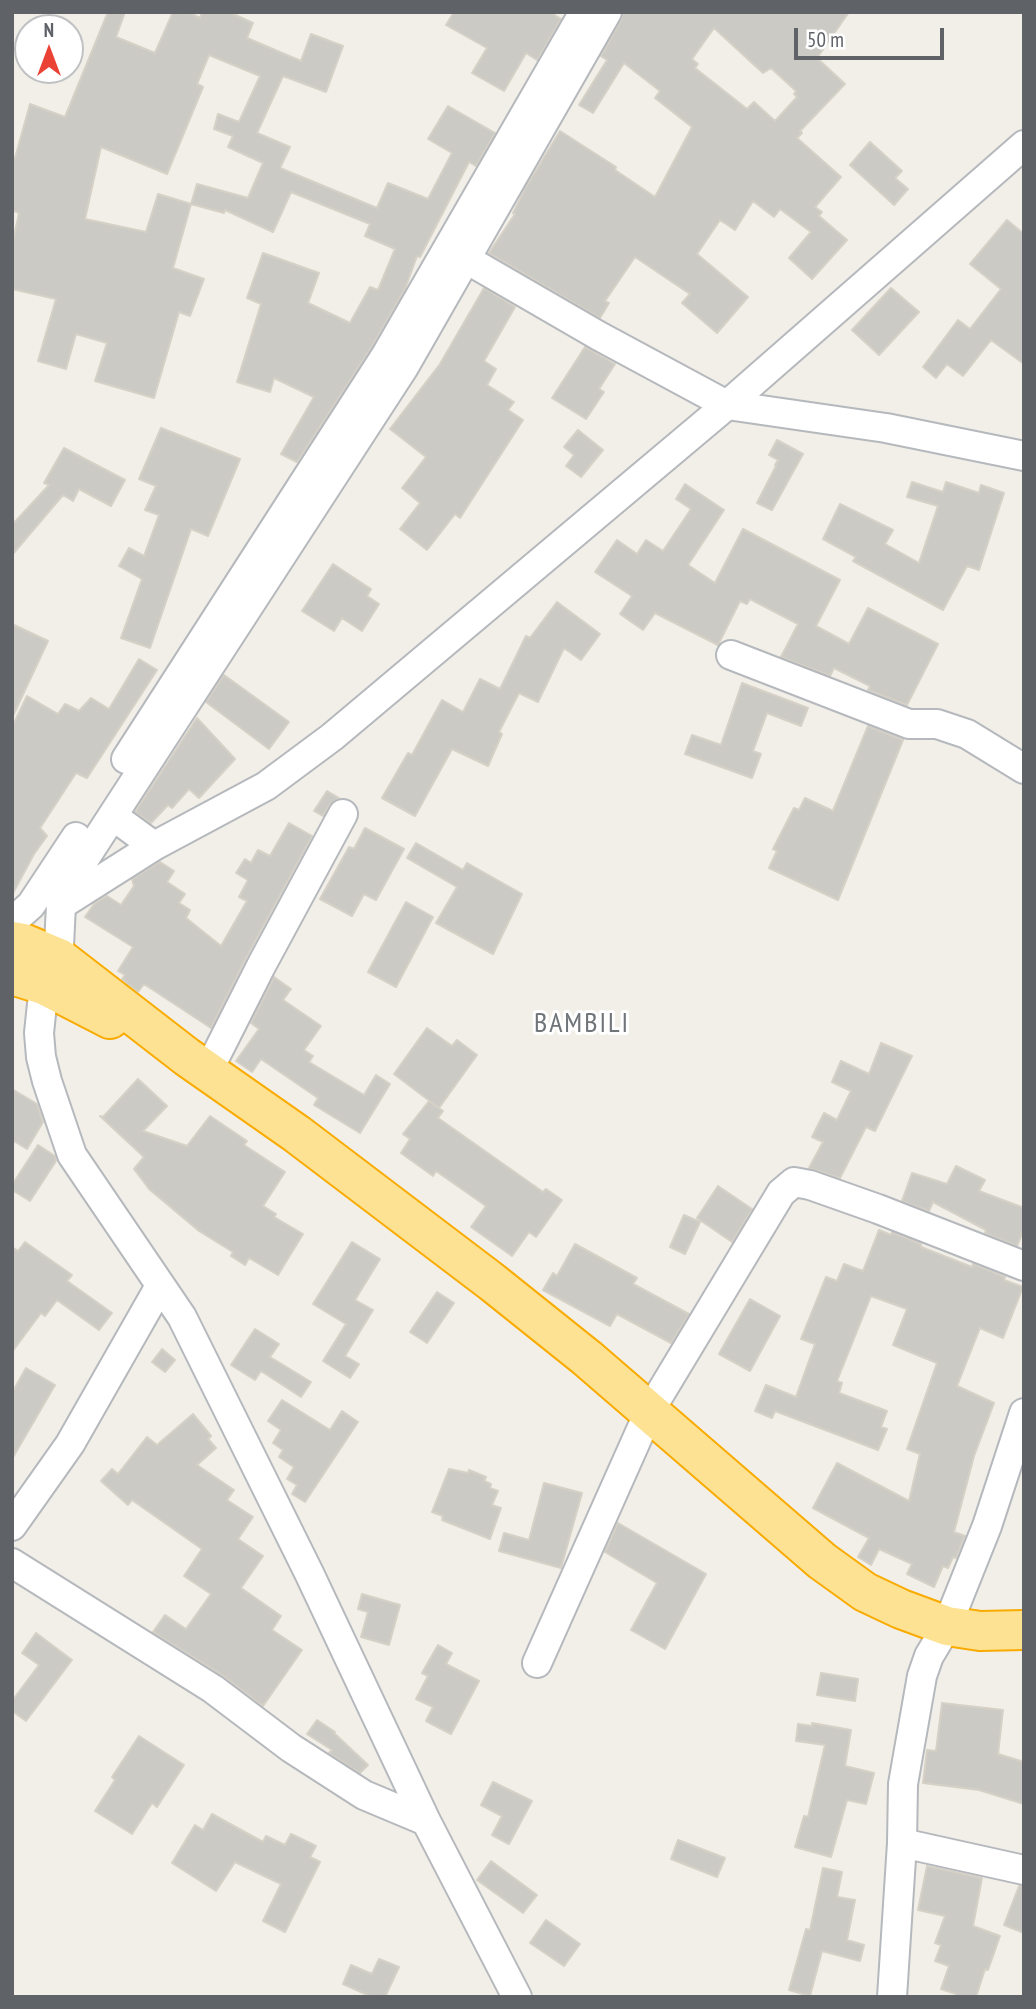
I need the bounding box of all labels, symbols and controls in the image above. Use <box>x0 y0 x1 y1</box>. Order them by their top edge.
north arrow <box>14 14 84 84</box>
scale bar <box>798 14 948 58</box>
text: N <box>44 18 54 42</box>
text: 50 m <box>807 26 844 53</box>
district label: BAMBILI <box>535 1007 629 1041</box>

